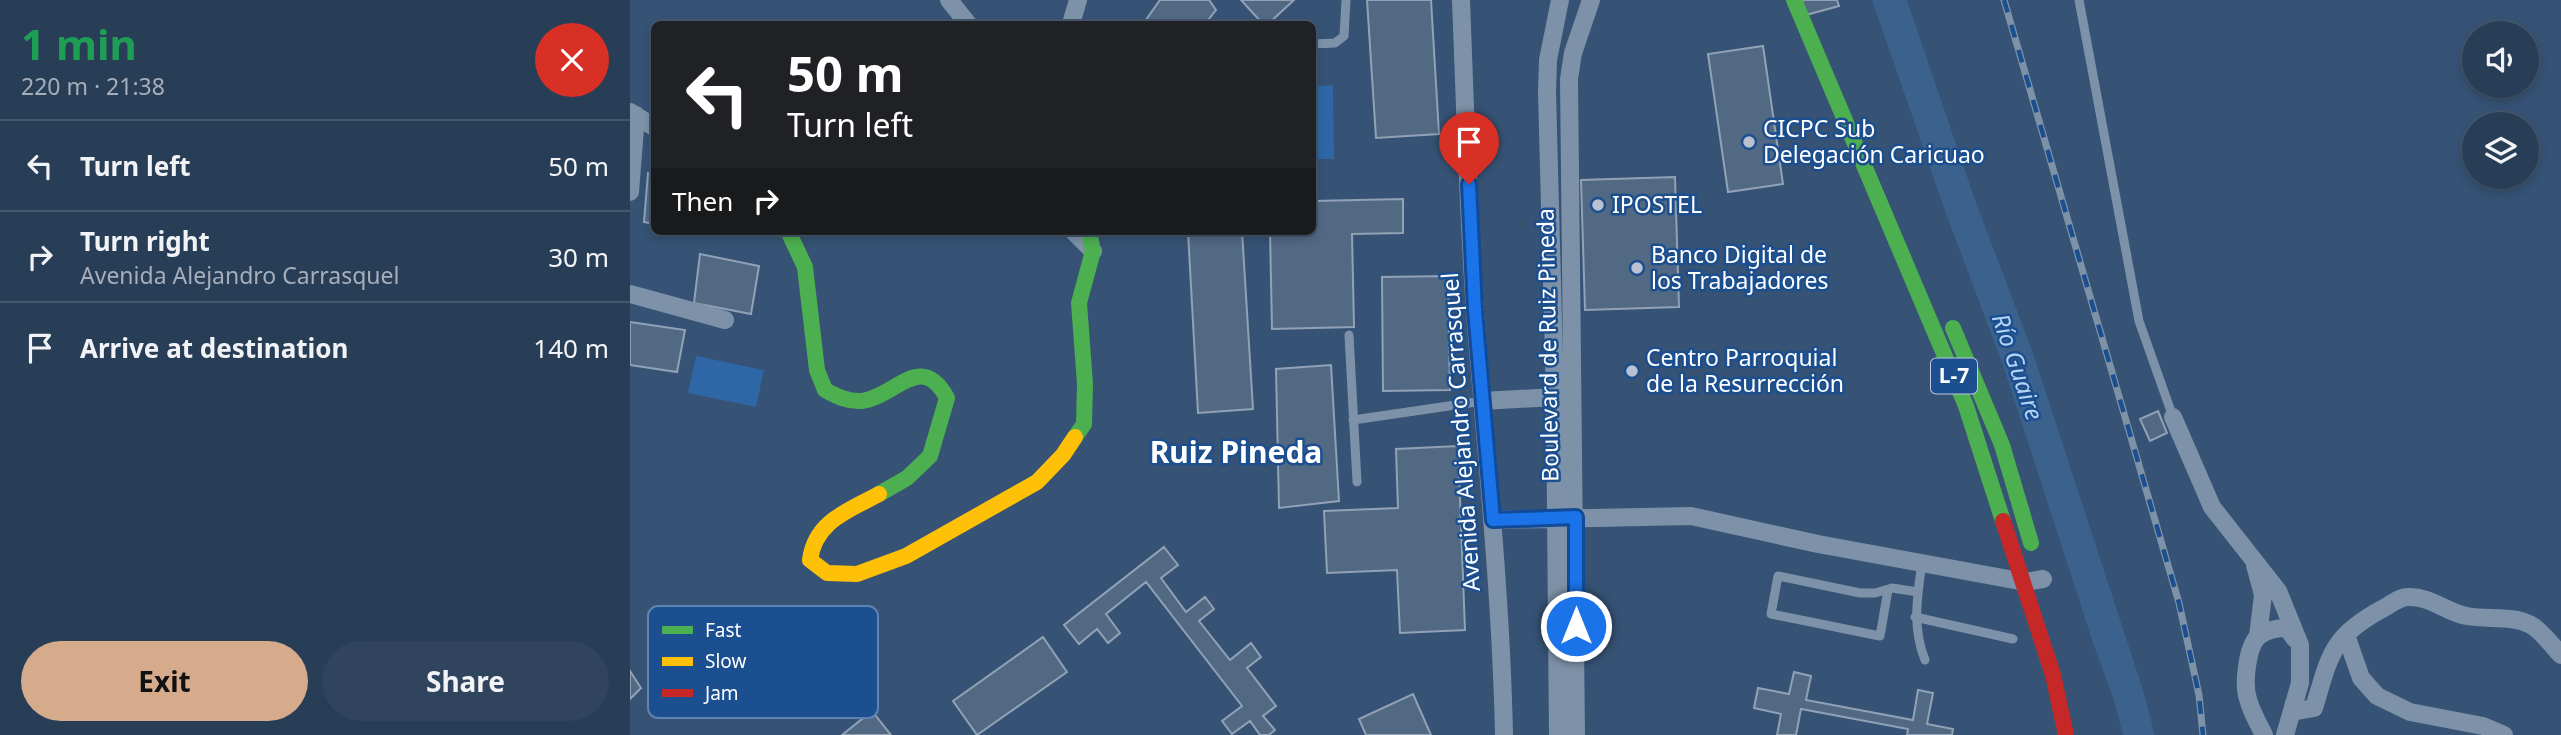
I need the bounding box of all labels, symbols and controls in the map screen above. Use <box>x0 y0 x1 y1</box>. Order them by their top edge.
text: 1 min <box>21 15 137 72</box>
map controls <box>2462 21 2539 189</box>
button: sound <box>2462 21 2539 98</box>
button: close <box>535 23 609 97</box>
text: 50 m <box>787 40 904 106</box>
icon: left <box>672 49 763 140</box>
text: 220 m · 21:38 <box>21 70 165 102</box>
text: Turn left <box>787 103 913 146</box>
pin <box>1439 112 1499 184</box>
place label: CICPC Sub Delegación Caricuao <box>1763 112 1985 170</box>
button: layers <box>2462 112 2539 189</box>
icon: arrive <box>1450 123 1488 161</box>
marker: CICPC Sub Delegación Caricuao <box>1741 134 1757 150</box>
icon: left <box>21 147 59 185</box>
text: Turn left <box>80 148 191 184</box>
text: 50 m <box>548 148 609 184</box>
icon: right <box>747 182 785 220</box>
text: Then <box>672 183 733 219</box>
place label: IPOSTEL <box>1612 188 1702 220</box>
marker: IPOSTEL <box>1590 197 1606 213</box>
street label: Boulevard de Ruiz Pineda <box>1529 208 1565 482</box>
text: Turn right <box>80 223 210 259</box>
icon: right <box>21 238 59 276</box>
place label: Banco Digital de los Trabajadores <box>1651 238 1828 296</box>
text: 30 m <box>548 239 609 275</box>
text: Avenida Alejandro Carrasquel <box>80 259 399 291</box>
marker: Banco Digital de los Trabajadores <box>1629 260 1645 276</box>
street label: Avenida Alejandro Carrasquel <box>1433 272 1487 593</box>
water label: Río Guaire <box>1985 309 2052 424</box>
icon: arrive <box>21 329 59 367</box>
text: Arrive at destination <box>80 330 349 366</box>
text: 140 m <box>533 330 609 366</box>
place label: Centro Parroquial de la Resurrección <box>1646 341 1844 399</box>
road number: L-7 <box>1931 358 1977 394</box>
marker: Centro Parroquial de la Resurrección <box>1624 363 1640 379</box>
district label: Ruiz Pineda <box>1150 431 1322 472</box>
position arrow <box>1539 589 1613 663</box>
legend <box>648 606 878 718</box>
text: Fast <box>705 617 742 643</box>
button: Exit <box>21 641 308 721</box>
button: Share <box>322 641 609 721</box>
text: Slow <box>705 648 746 674</box>
text: Jam <box>703 680 739 706</box>

